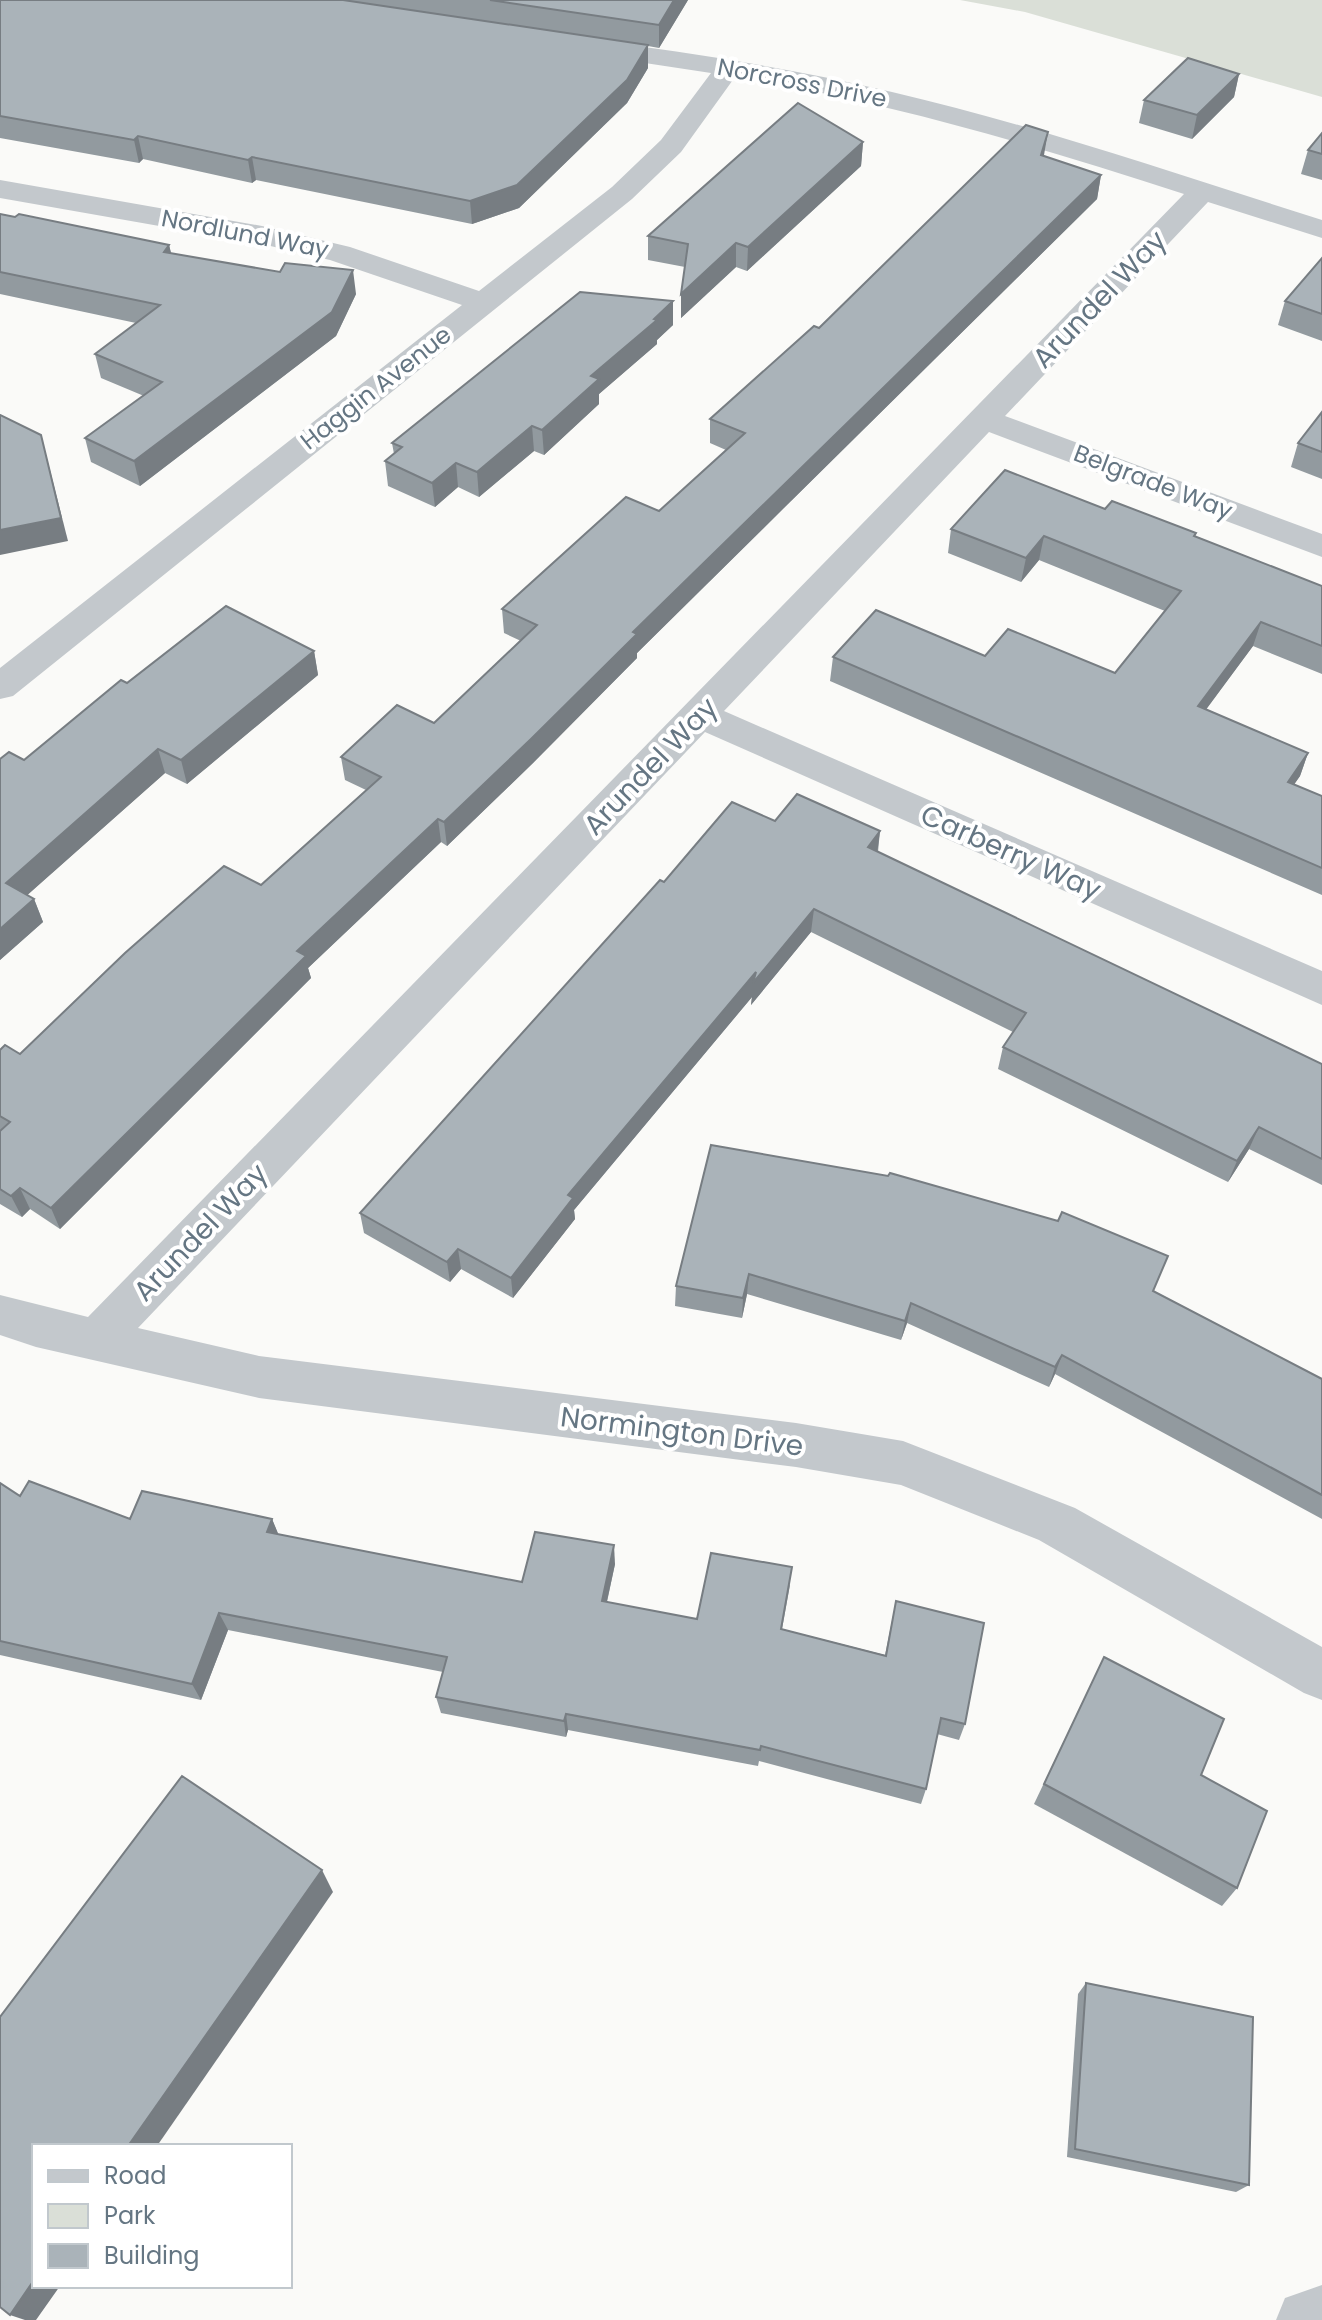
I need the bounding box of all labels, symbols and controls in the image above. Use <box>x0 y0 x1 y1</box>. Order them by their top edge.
street label: Norcross Drive <box>715 50 890 115</box>
street label: Nordlund Way <box>159 201 332 266</box>
street label: Arundel Way <box>1024 222 1175 377</box>
street label: Haggin Avenue <box>293 318 458 457</box>
street label: Belgrade Way <box>1069 436 1238 527</box>
street label: Arundel Way <box>575 689 726 844</box>
street label: Carberry Way <box>915 795 1107 910</box>
street label: Arundel Way <box>125 1155 276 1310</box>
street label: Normington Drive <box>558 1397 806 1466</box>
legend <box>32 2144 292 2288</box>
text: Road <box>104 2159 166 2192</box>
text: Park <box>104 2199 156 2232</box>
text: Building <box>104 2239 200 2272</box>

